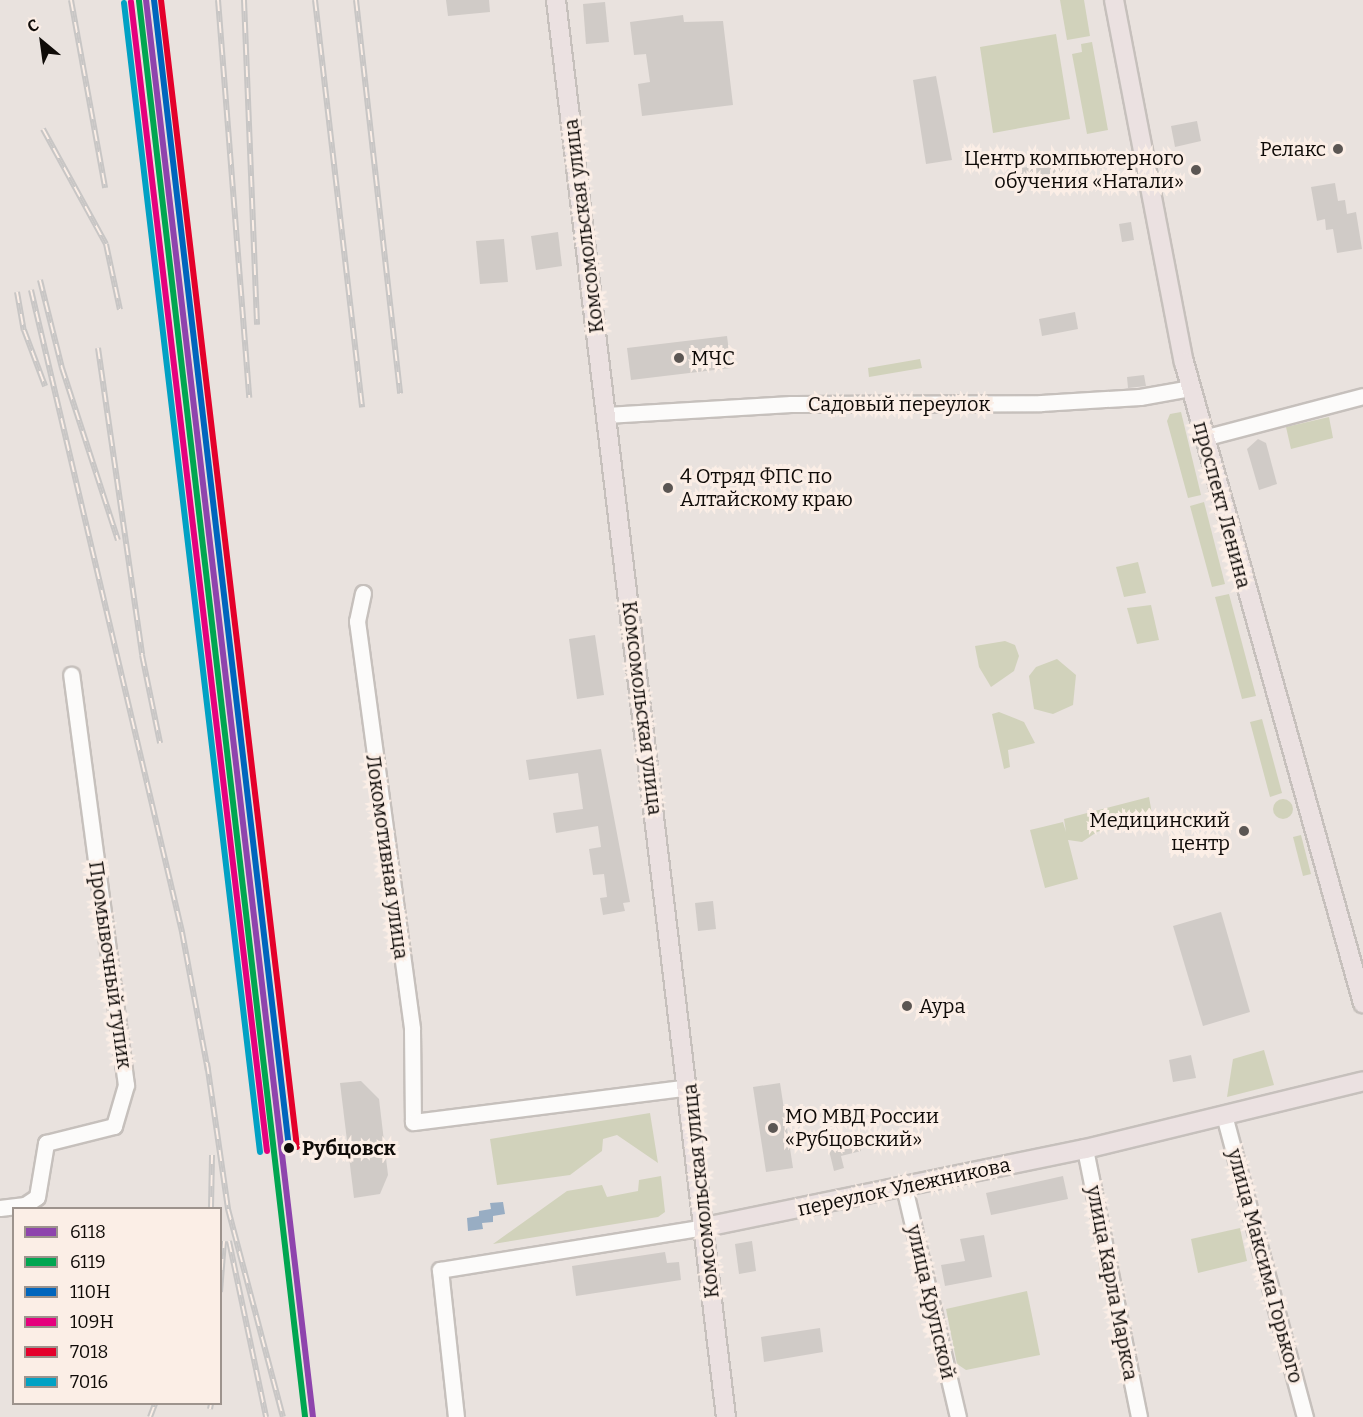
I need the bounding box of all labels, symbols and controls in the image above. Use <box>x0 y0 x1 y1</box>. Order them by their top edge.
north arrow <box>12 12 72 72</box>
text: С <box>24 15 42 37</box>
street label: Комсомольская улица <box>559 118 609 334</box>
place label: Релакс <box>1260 137 1326 161</box>
marker: Релакс <box>1331 142 1345 156</box>
place label: Центр компьютерного обучения «Натали» <box>964 146 1184 193</box>
marker: Центр компьютерного обучения «Натали» <box>1189 163 1203 177</box>
place label: МЧС <box>691 346 735 370</box>
marker: МЧС <box>672 351 686 365</box>
street label: Садовый переулок <box>808 392 990 416</box>
street label: проспект Ленина <box>1188 419 1256 591</box>
place label: 4 Отряд ФПС по Алтайскому краю <box>680 464 853 511</box>
marker: 4 Отряд ФПС по Алтайскому краю <box>661 481 675 495</box>
street label: Комсомольская улица <box>617 600 667 816</box>
street label: Локомотивная улица <box>361 753 413 961</box>
place label: Медицинский центр <box>1089 808 1230 855</box>
marker: Медицинский центр <box>1235 822 1253 840</box>
street label: Промывочный тупик <box>84 860 136 1070</box>
place label: Аура <box>919 994 965 1018</box>
marker: Аура <box>900 999 914 1013</box>
street label: Комсомольская улица <box>678 1083 724 1299</box>
place label: МО МВД России «Рубцовский» <box>785 1104 939 1151</box>
marker: МО МВД России «Рубцовский» <box>766 1121 780 1135</box>
place label: Рубцовск <box>302 1136 396 1160</box>
marker: Рубцовск <box>280 1139 298 1157</box>
street label: улица Максима Горького <box>1222 1146 1308 1386</box>
street label: переулок Улежникова <box>795 1153 1013 1221</box>
street label: улица Карла Маркса <box>1081 1184 1143 1382</box>
legend <box>12 1207 222 1405</box>
text: 6118 <box>70 1221 106 1243</box>
street label: улица Крупской <box>902 1222 960 1382</box>
text: 6119 <box>70 1251 106 1273</box>
text: 110Н <box>70 1281 110 1303</box>
text: 109Н <box>70 1311 114 1333</box>
text: 7018 <box>70 1341 108 1363</box>
text: 7016 <box>70 1371 108 1393</box>

